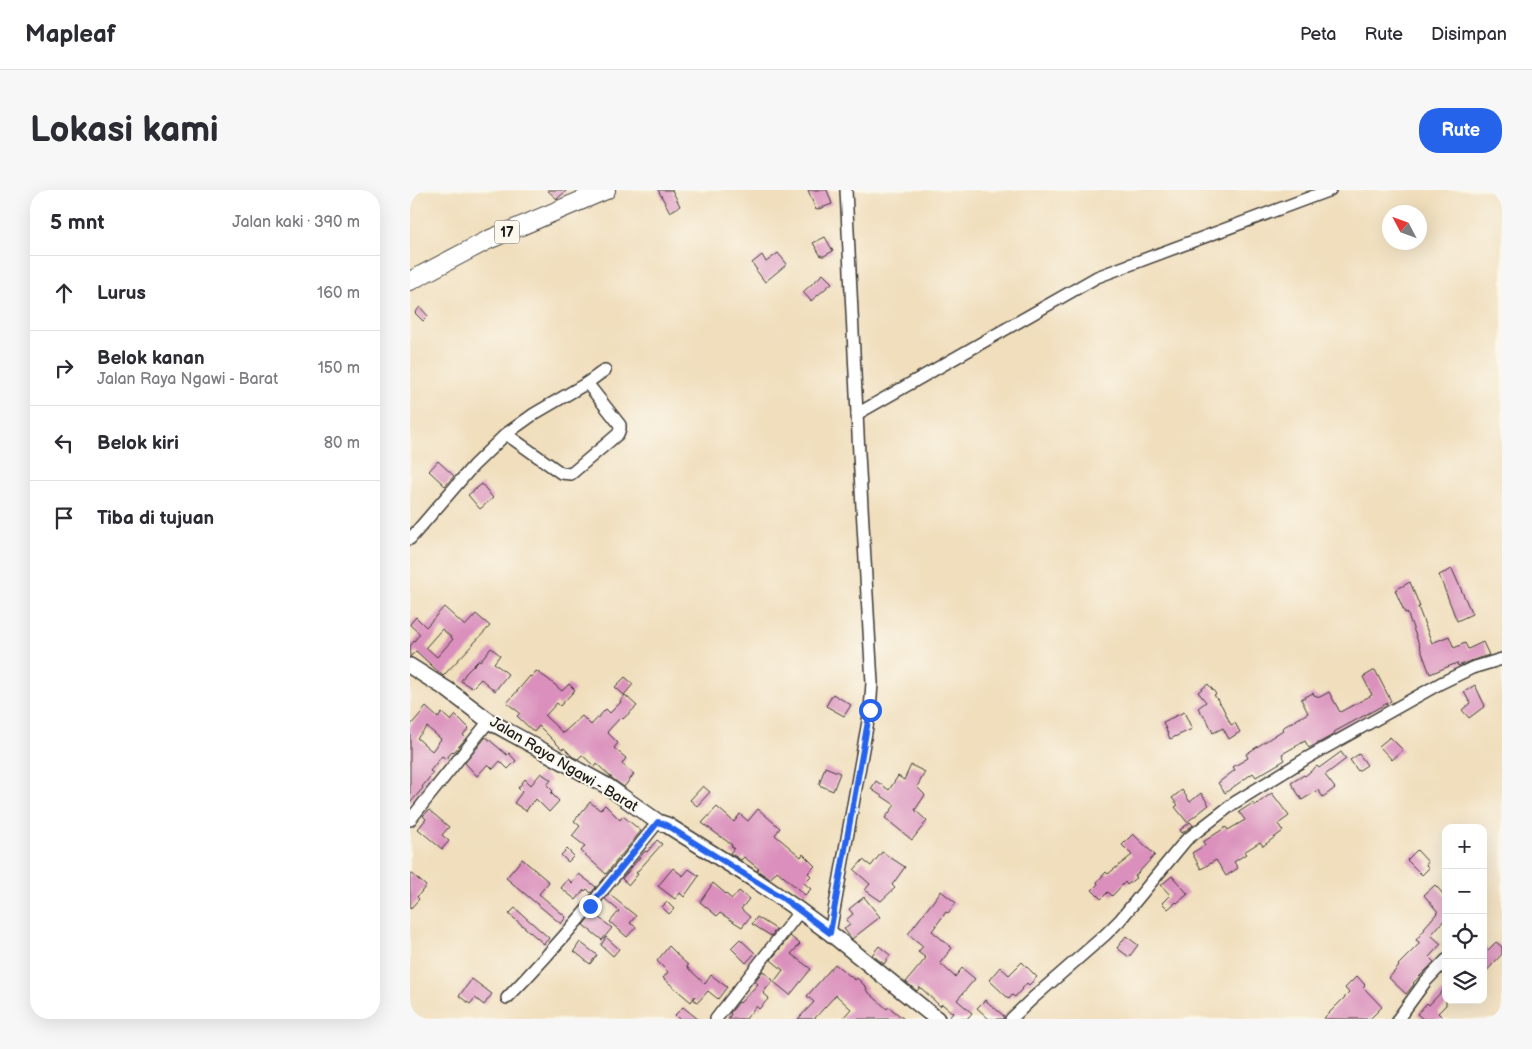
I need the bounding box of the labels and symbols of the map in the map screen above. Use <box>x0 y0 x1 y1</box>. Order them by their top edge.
north arrow <box>1382 205 1427 250</box>
road number: 17 <box>494 221 520 244</box>
route start <box>859 699 882 722</box>
street label: Jalan Raya Ngawi - Barat <box>486 713 642 816</box>
route end <box>579 895 602 918</box>

